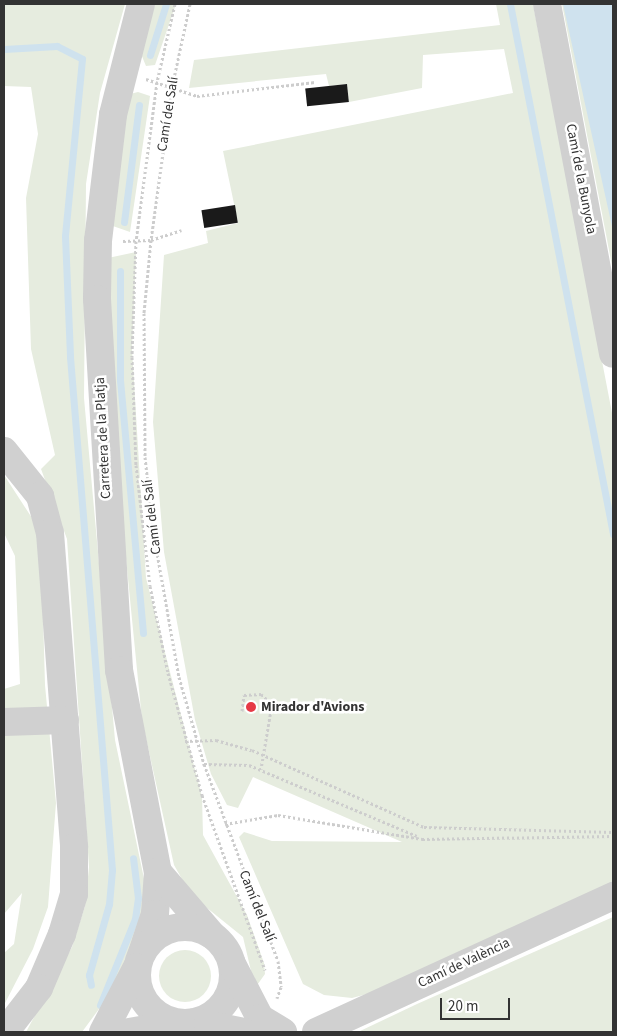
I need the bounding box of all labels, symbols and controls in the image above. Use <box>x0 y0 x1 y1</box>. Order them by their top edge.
street label: Camí del Salí <box>154 75 182 153</box>
street label: Camí de la Bunyola <box>562 122 600 236</box>
street label: Carretera de la Platja <box>91 377 115 499</box>
street label: Camí del Salí <box>139 478 165 556</box>
place label: Mirador d'Avions <box>261 699 364 715</box>
marker: Mirador d'Avions <box>245 701 257 713</box>
street label: Camí del Salí <box>235 868 279 944</box>
street label: Camí de València <box>415 934 513 992</box>
scale bar <box>442 988 512 1020</box>
text: 20 m <box>448 996 478 1017</box>

